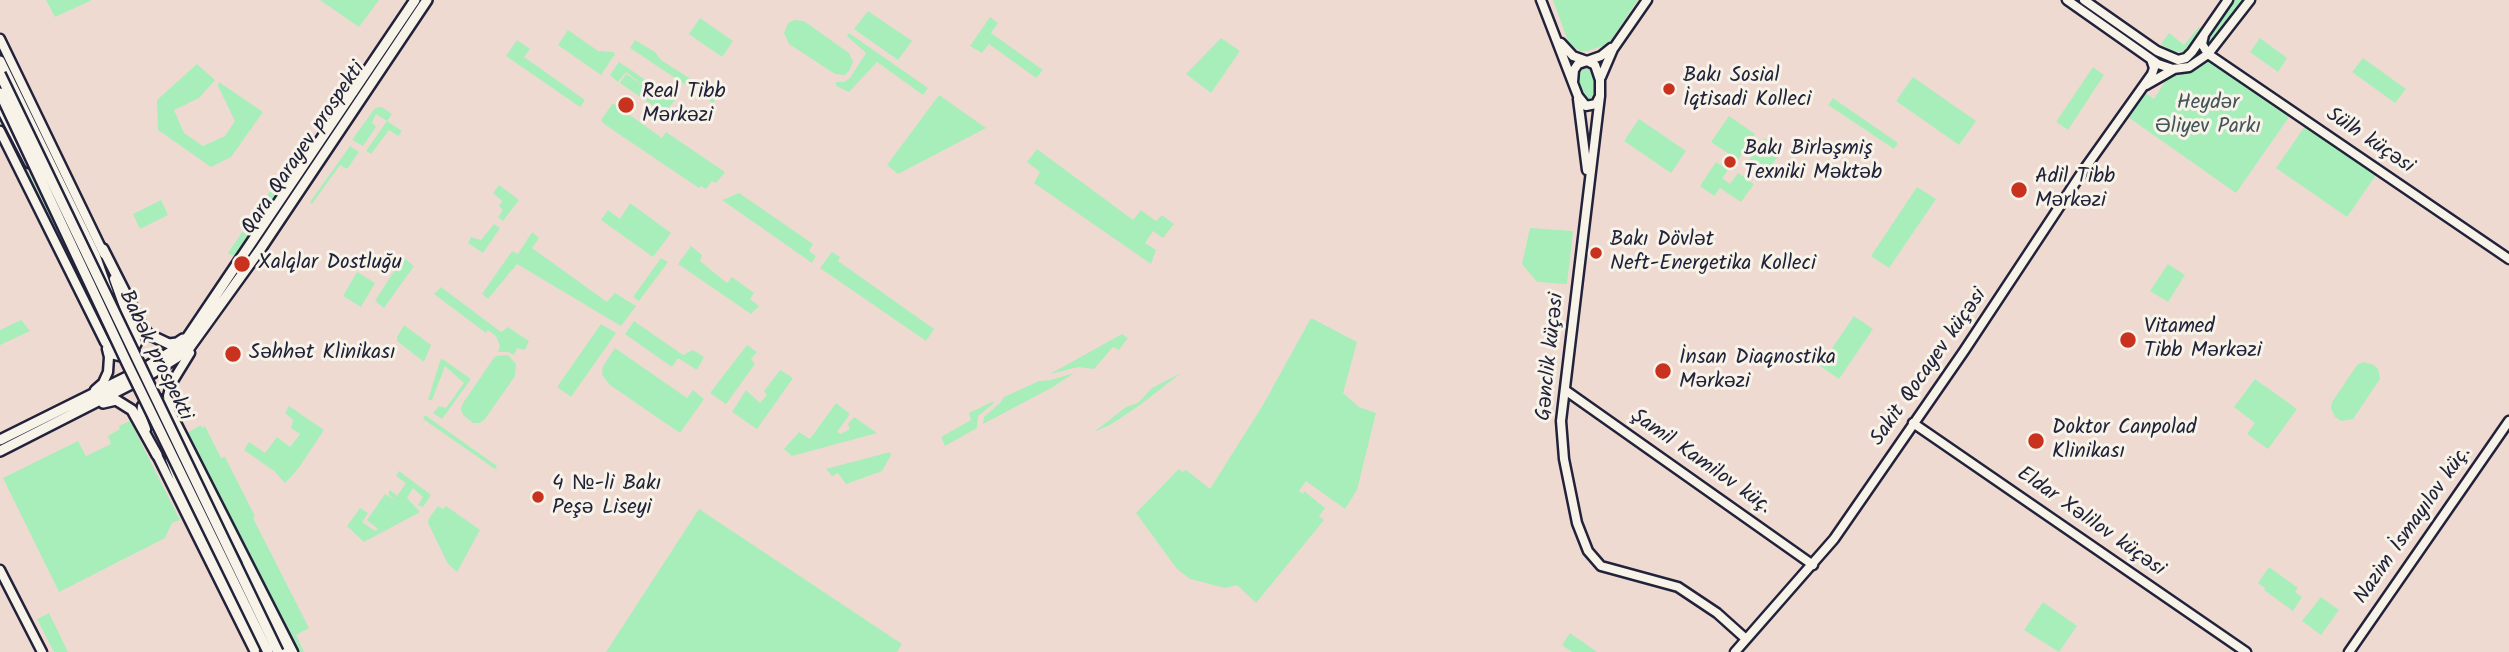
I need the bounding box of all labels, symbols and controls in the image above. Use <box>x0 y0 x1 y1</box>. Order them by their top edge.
street label: Qara Qarayev prospekti <box>238 58 372 240</box>
place label: Bakı Sosial İqtisadi Kolleci <box>1683 64 1811 114</box>
place label: Real Tibb Mərkəzi <box>642 80 725 130</box>
marker: Bakı Sosial İqtisadi Kolleci <box>1661 81 1677 97</box>
park label: Heydər Əliyev Parkı <box>2155 91 2261 141</box>
marker: Real Tibb Mərkəzi <box>616 95 636 115</box>
street label: Sülh küçəsi <box>2320 103 2418 181</box>
place label: Bakı Birləşmiş Texniki Məktəb <box>1744 137 1882 187</box>
marker: Bakı Birləşmiş Texniki Məktəb <box>1722 154 1738 170</box>
place label: Adil Tibb Mərkəzi <box>2035 165 2115 215</box>
marker: Adil Tibb Mərkəzi <box>2009 180 2029 200</box>
place label: Bakı Dövlət Neft-Energetika Kolleci <box>1610 228 1816 278</box>
marker: Bakı Dövlət Neft-Energetika Kolleci <box>1588 245 1604 261</box>
place label: Xalqlar Dostluğu <box>258 251 402 277</box>
marker: Xalqlar Dostluğu <box>232 254 252 274</box>
street label: Sakit Qocayev küçəsi <box>1866 285 1994 451</box>
street label: Babək prospekti <box>112 287 196 425</box>
street label: Gənclik küçəsi <box>1533 292 1571 422</box>
place label: Vitamed Tibb Mərkəzi <box>2144 315 2262 365</box>
marker: Vitamed Tibb Mərkəzi <box>2118 330 2138 350</box>
place label: Səhhət Klinikası <box>249 341 395 367</box>
marker: Səhhət Klinikası <box>223 344 243 364</box>
place label: İnsan Diaqnostika Mərkəzi <box>1679 346 1836 396</box>
marker: İnsan Diaqnostika Mərkəzi <box>1653 361 1673 381</box>
street label: Şamil Kamilov küç. <box>1625 405 1775 521</box>
place label: Doktor Canpolad Klinikası <box>2052 416 2197 466</box>
marker: Doktor Canpolad Klinikası <box>2026 431 2046 451</box>
street label: Nazim İsmayılov küç. <box>2350 442 2478 610</box>
street label: Eldar Xəlilov küçəsi <box>2011 463 2169 583</box>
place label: 4 №-li Bakı Peşə Liseyi <box>552 472 661 522</box>
marker: 4 №-li Bakı Peşə Liseyi <box>530 489 546 505</box>

